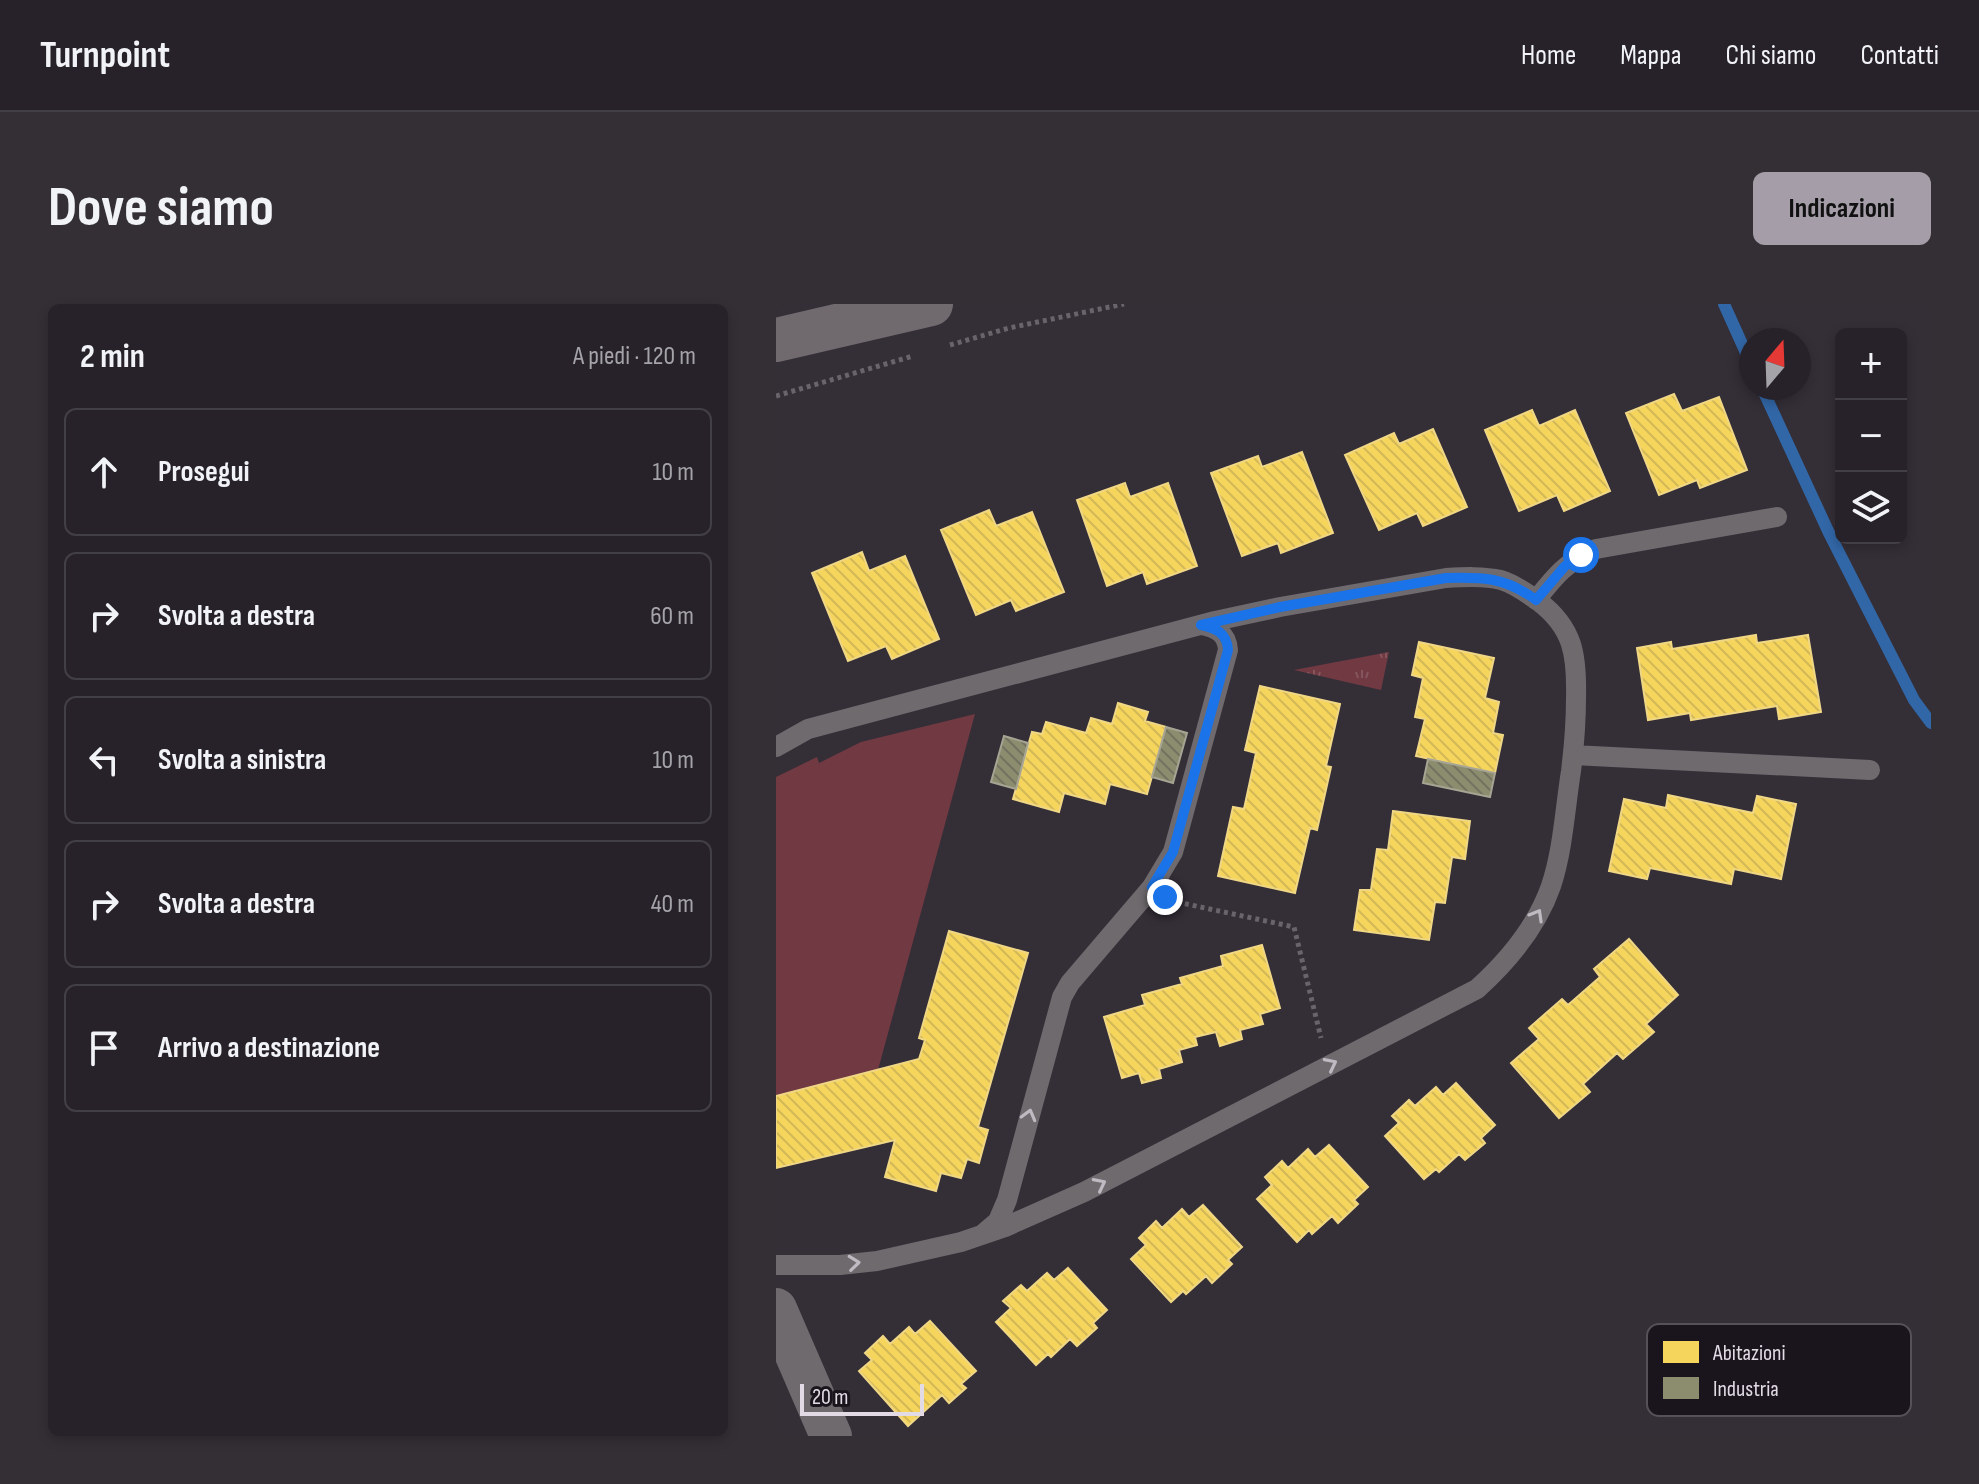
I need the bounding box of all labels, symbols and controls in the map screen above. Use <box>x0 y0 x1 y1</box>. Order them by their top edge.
text: Turnpoint <box>40 33 170 78</box>
text: Home <box>1521 39 1576 72</box>
text: Mappa <box>1620 39 1682 72</box>
text: Chi siamo <box>1726 39 1816 72</box>
text: Contatti <box>1860 39 1939 72</box>
button: Indicazioni <box>1753 172 1931 245</box>
text: Dove siamo <box>48 175 274 242</box>
north arrow <box>1739 328 1811 400</box>
map controls <box>1835 328 1907 544</box>
button: + <box>1835 328 1907 400</box>
text: 2 min <box>80 336 145 377</box>
text: A piedi · 120 m <box>573 341 696 372</box>
button: − <box>1835 400 1907 472</box>
icon: ahead <box>82 450 126 494</box>
text: Prosegui <box>158 454 250 490</box>
text: 10 m <box>652 457 694 488</box>
button: layers <box>1835 472 1907 544</box>
route start <box>1563 537 1599 573</box>
icon: right <box>82 594 126 638</box>
text: Svolta a destra <box>158 598 315 634</box>
text: 60 m <box>650 601 694 632</box>
icon: left <box>82 738 126 782</box>
text: Svolta a sinistra <box>158 742 326 778</box>
text: 10 m <box>652 745 694 776</box>
route end <box>1147 879 1183 915</box>
icon: right <box>82 882 126 926</box>
text: Svolta a destra <box>158 886 315 922</box>
text: 40 m <box>651 889 694 920</box>
one-way arrow <box>1527 909 1543 924</box>
icon: arrive <box>82 1026 126 1070</box>
text: Arrivo a destinazione <box>158 1030 380 1066</box>
one-way arrow <box>1322 1059 1337 1074</box>
one-way arrow <box>1020 1108 1037 1122</box>
one-way arrow <box>1091 1178 1106 1193</box>
one-way arrow <box>848 1255 861 1272</box>
legend <box>1647 1324 1911 1416</box>
text: Abitazioni <box>1712 1340 1786 1367</box>
text: Industria <box>1713 1376 1779 1403</box>
scale bar <box>800 1380 924 1416</box>
text: 20 m <box>812 1384 849 1411</box>

